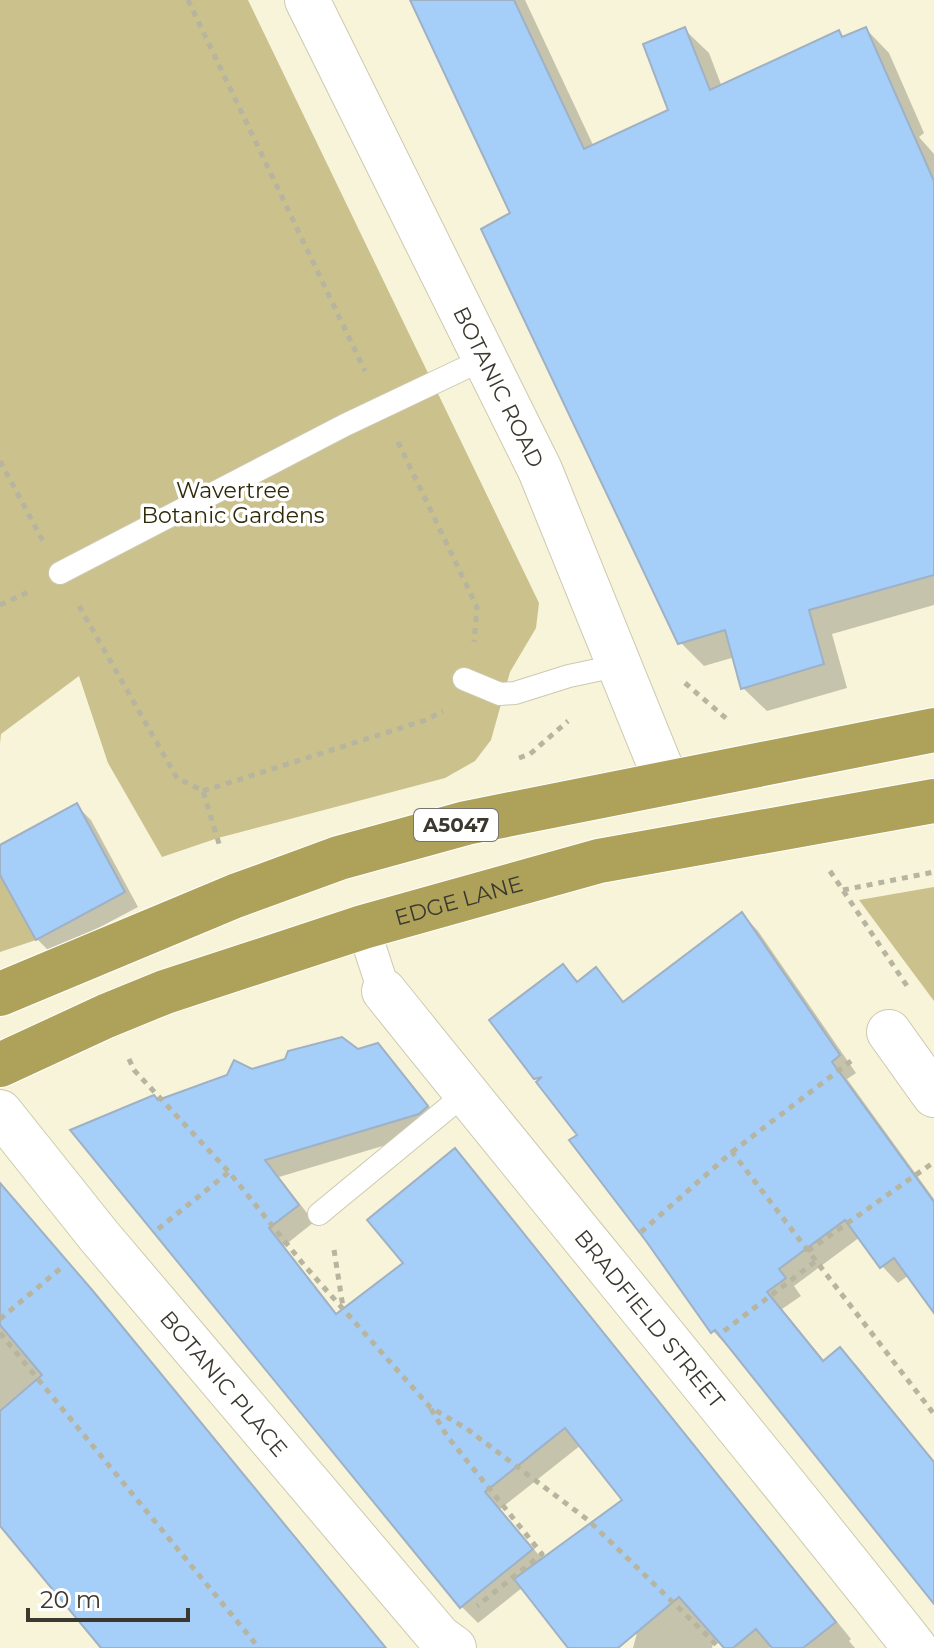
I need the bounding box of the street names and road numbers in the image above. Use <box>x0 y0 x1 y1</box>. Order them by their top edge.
street label: BOTANIC ROAD <box>447 302 550 472</box>
road number: A5047 <box>414 809 498 841</box>
street label: EDGE LANE <box>392 870 526 932</box>
street label: BRADFIELD STREET <box>569 1224 731 1414</box>
street label: BOTANIC PLACE <box>154 1305 293 1462</box>

